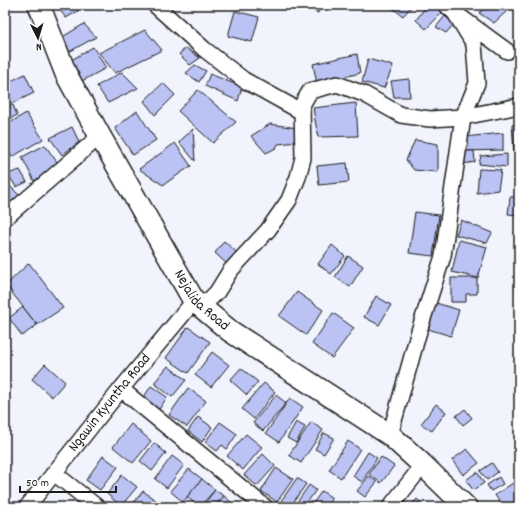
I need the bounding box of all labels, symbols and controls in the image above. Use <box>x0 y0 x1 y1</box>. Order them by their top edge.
north arrow <box>18 18 58 58</box>
text: N <box>35 38 42 54</box>
street label: Nejalida Road <box>168 266 234 337</box>
street label: Ngawin Kyuntha Road <box>63 349 157 457</box>
scale bar <box>20 468 116 494</box>
text: 50 m <box>26 475 49 492</box>

